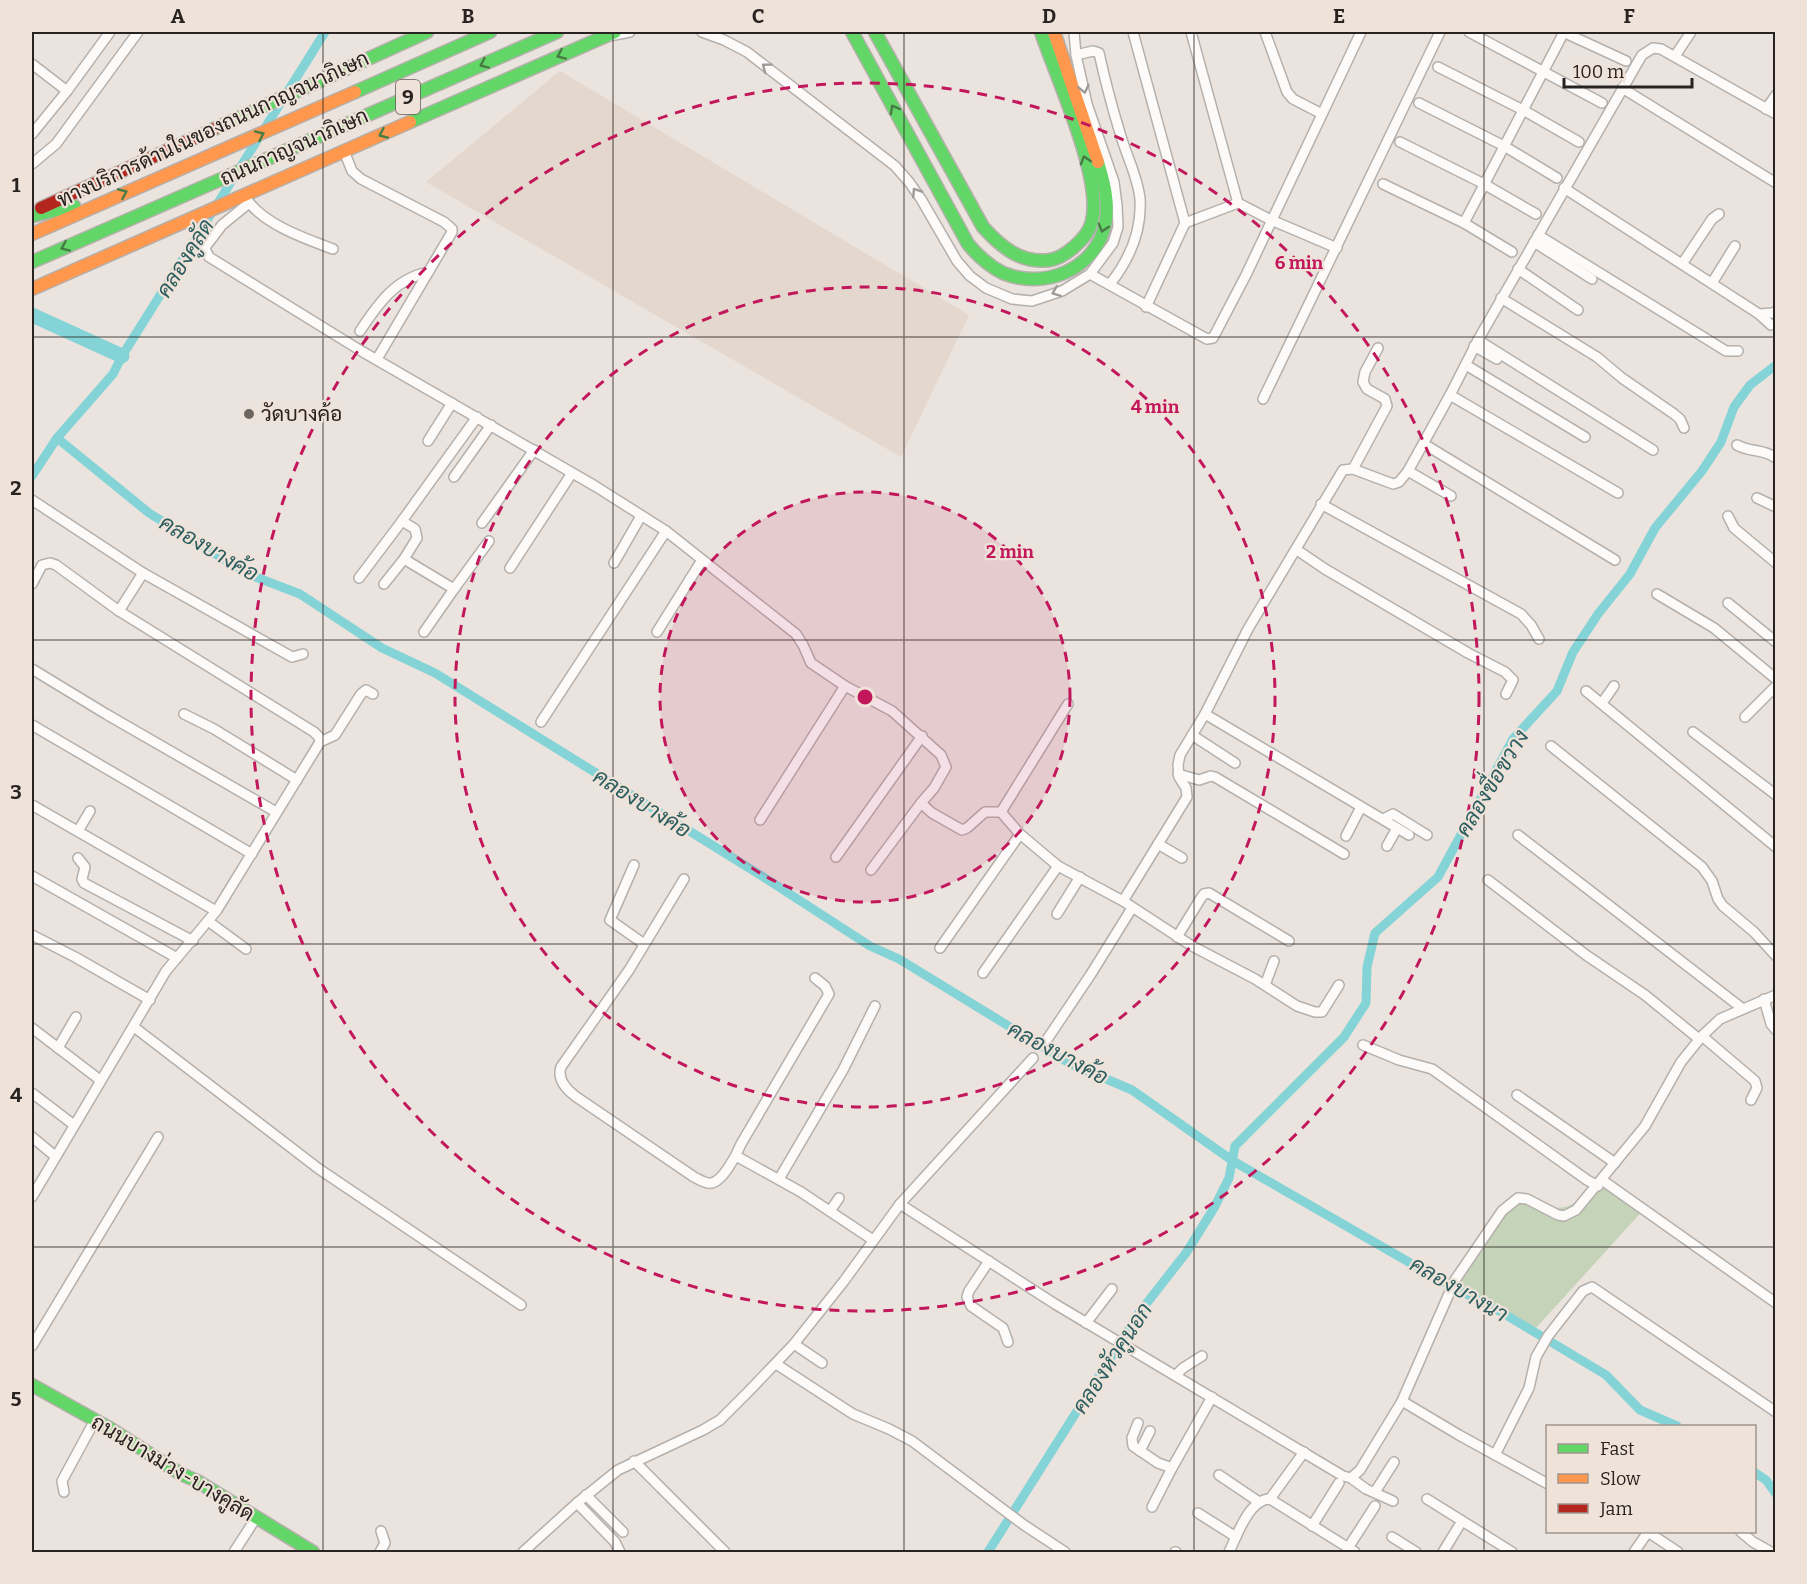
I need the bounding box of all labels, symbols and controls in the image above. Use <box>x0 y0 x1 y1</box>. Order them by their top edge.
text: A <box>171 4 186 28</box>
text: B <box>462 4 475 28</box>
text: C <box>752 4 764 28</box>
text: D <box>1042 4 1056 28</box>
text: E <box>1333 4 1345 28</box>
text: F <box>1623 4 1635 28</box>
street label: ทางบริการด้านในของถนนกาญจนาภิเษก <box>53 46 373 212</box>
one-way arrow <box>556 48 567 60</box>
scale bar <box>1564 51 1692 89</box>
one-way arrow <box>479 56 490 68</box>
text: 100 m <box>1573 61 1624 83</box>
one-way arrow <box>762 63 773 74</box>
road number: 9 <box>396 80 420 114</box>
one-way arrow <box>1076 84 1089 94</box>
street label: ถนนกาญจนาภิเษก <box>216 103 372 191</box>
one-way arrow <box>890 104 901 115</box>
one-way arrow <box>378 127 389 139</box>
one-way arrow <box>254 130 265 142</box>
one-way arrow <box>1080 155 1092 166</box>
text: 1 <box>12 173 21 197</box>
one-way arrow <box>912 187 923 198</box>
one-way arrow <box>117 188 128 200</box>
water label: คลองคูลัด <box>150 214 221 304</box>
one-way arrow <box>1098 222 1111 233</box>
one-way arrow <box>61 240 72 252</box>
text: 6 min <box>1275 252 1324 274</box>
one-way arrow <box>1052 285 1062 298</box>
text: 4 min <box>1131 396 1180 418</box>
place label: วัดบางค้อ <box>261 401 342 427</box>
marker: วัดบางค้อ <box>242 407 256 421</box>
text: 2 <box>10 476 22 500</box>
water label: คลองบางค้อ <box>155 509 263 587</box>
text: 2 min <box>986 541 1034 563</box>
centre of rings <box>855 687 875 707</box>
water label: คลองขื่อขวาง <box>1444 722 1534 841</box>
water label: คลองบางค้อ <box>588 762 696 844</box>
text: 3 <box>10 780 22 804</box>
water label: คลองบางค้อ <box>1003 1015 1113 1091</box>
text: 4 <box>10 1083 22 1107</box>
water label: คลองบางนา <box>1405 1250 1513 1328</box>
water label: คลองหัวคูนอก <box>1066 1297 1160 1420</box>
text: 5 <box>11 1387 22 1411</box>
street label: ถนนบางม่วง-บางคูลัด <box>86 1409 259 1529</box>
legend <box>1546 1425 1756 1533</box>
text: Fast <box>1600 1438 1635 1460</box>
text: Slow <box>1600 1468 1641 1490</box>
text: Jam <box>1599 1498 1633 1520</box>

